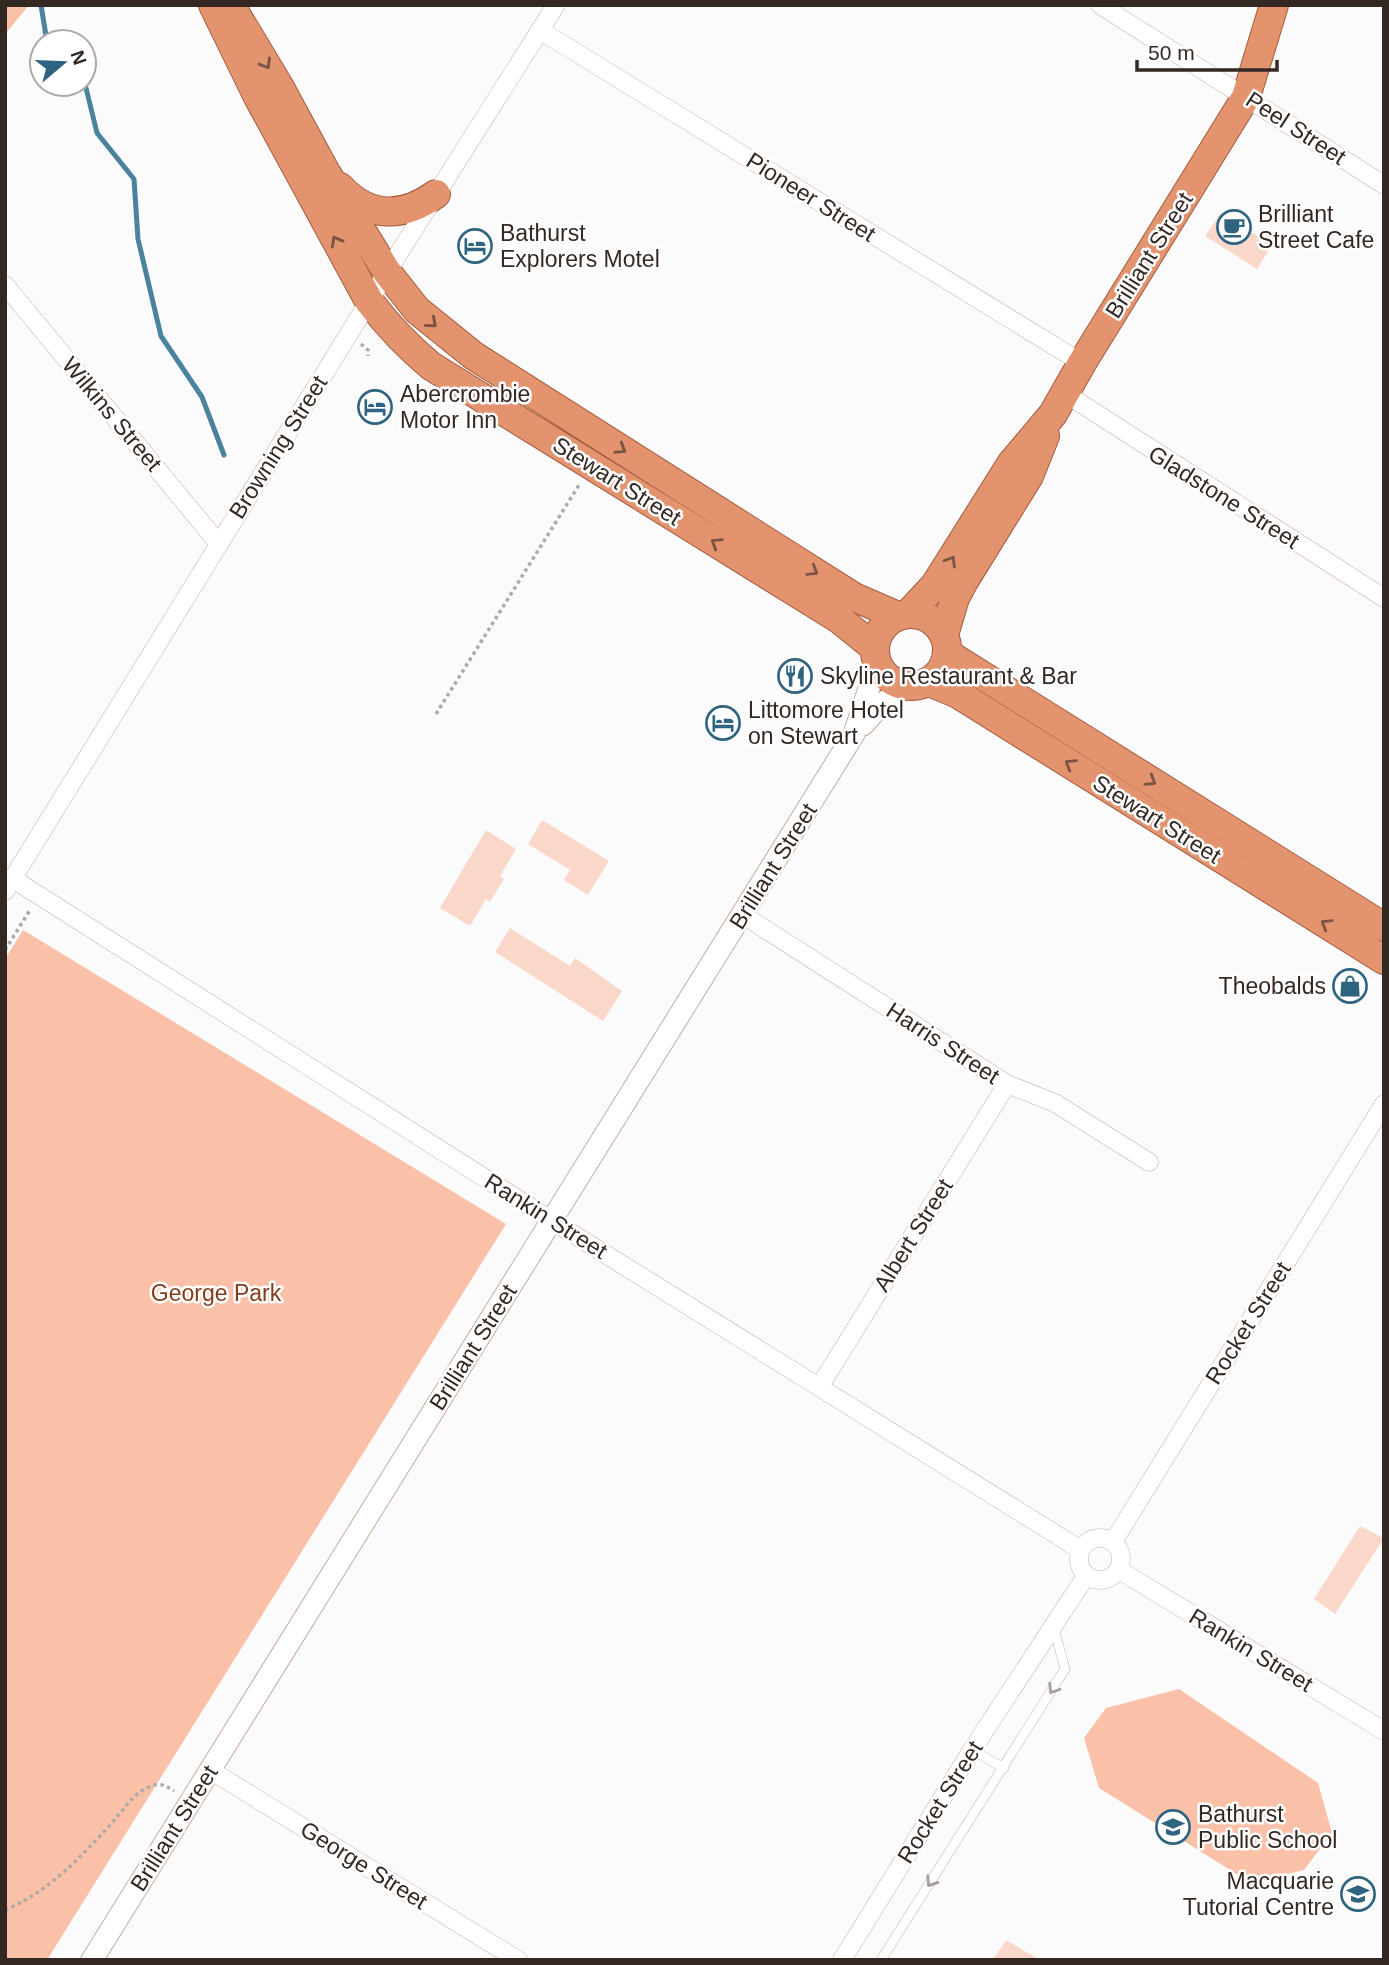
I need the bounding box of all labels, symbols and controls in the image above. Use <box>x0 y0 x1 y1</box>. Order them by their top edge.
north arrow <box>28 28 98 98</box>
scale bar <box>1137 28 1277 72</box>
text: 50 m <box>1148 41 1195 64</box>
text: N <box>66 48 91 68</box>
one-way arrow <box>258 56 271 69</box>
street label: Peel Street <box>1241 86 1351 170</box>
street label: Pioneer Street <box>742 147 881 247</box>
street label: Brilliant Street <box>1100 187 1198 323</box>
place label: Brilliant Street Cafe <box>1258 201 1374 253</box>
cafe icon: Brilliant Street Cafe <box>1215 208 1253 246</box>
place label: Bathurst Explorers Motel <box>500 220 660 272</box>
hotel icon: Bathurst Explorers Motel <box>456 227 494 265</box>
one-way arrow <box>331 236 345 248</box>
one-way arrow <box>423 315 436 327</box>
street label: Wilkins Street <box>57 352 168 477</box>
street label: Browning Street <box>224 370 333 523</box>
place label: Abercrombie Motor Inn <box>400 381 530 433</box>
hotel icon: Abercrombie Motor Inn <box>356 388 394 426</box>
street label: Stewart Street <box>548 431 686 531</box>
street label: Gladstone Street <box>1144 440 1305 554</box>
one-way arrow <box>613 441 626 454</box>
one-way arrow <box>711 538 724 551</box>
one-way arrow <box>942 556 955 569</box>
one-way arrow <box>805 563 818 576</box>
restaurant icon: Skyline Restaurant & Bar <box>776 657 814 695</box>
place label: Skyline Restaurant & Bar <box>820 663 1077 689</box>
place label: Littomore Hotel on Stewart <box>748 697 904 749</box>
hotel icon: Littomore Hotel on Stewart <box>704 704 742 742</box>
one-way arrow <box>1065 760 1078 773</box>
street label: Stewart Street <box>1088 769 1226 869</box>
one-way arrow <box>1143 773 1156 786</box>
street label: Brilliant Street <box>724 798 822 934</box>
one-way arrow <box>1320 919 1333 932</box>
shop icon: Theobalds <box>1331 967 1369 1005</box>
place label: Theobalds <box>1219 973 1326 999</box>
street label: Harris Street <box>882 997 1005 1089</box>
street label: Rankin Street <box>480 1168 612 1264</box>
street label: Albert Street <box>868 1173 958 1296</box>
street label: Rocket Street <box>1200 1257 1296 1389</box>
street label: Brilliant Street <box>424 1279 522 1415</box>
park label: George Park <box>151 1280 282 1306</box>
street label: Rankin Street <box>1185 1603 1318 1697</box>
one-way arrow <box>1048 1682 1061 1695</box>
street label: Rocket Street <box>892 1736 988 1868</box>
street label: Brilliant Street <box>125 1760 223 1896</box>
place label: Bathurst Public School <box>1198 1801 1337 1853</box>
school or university icon: Bathurst Public School <box>1154 1808 1192 1846</box>
street label: George Street <box>296 1816 433 1915</box>
place label: Macquarie Tutorial Centre <box>1183 1868 1334 1920</box>
one-way arrow <box>926 1874 939 1887</box>
school or university icon: Macquarie Tutorial Centre <box>1339 1875 1377 1913</box>

